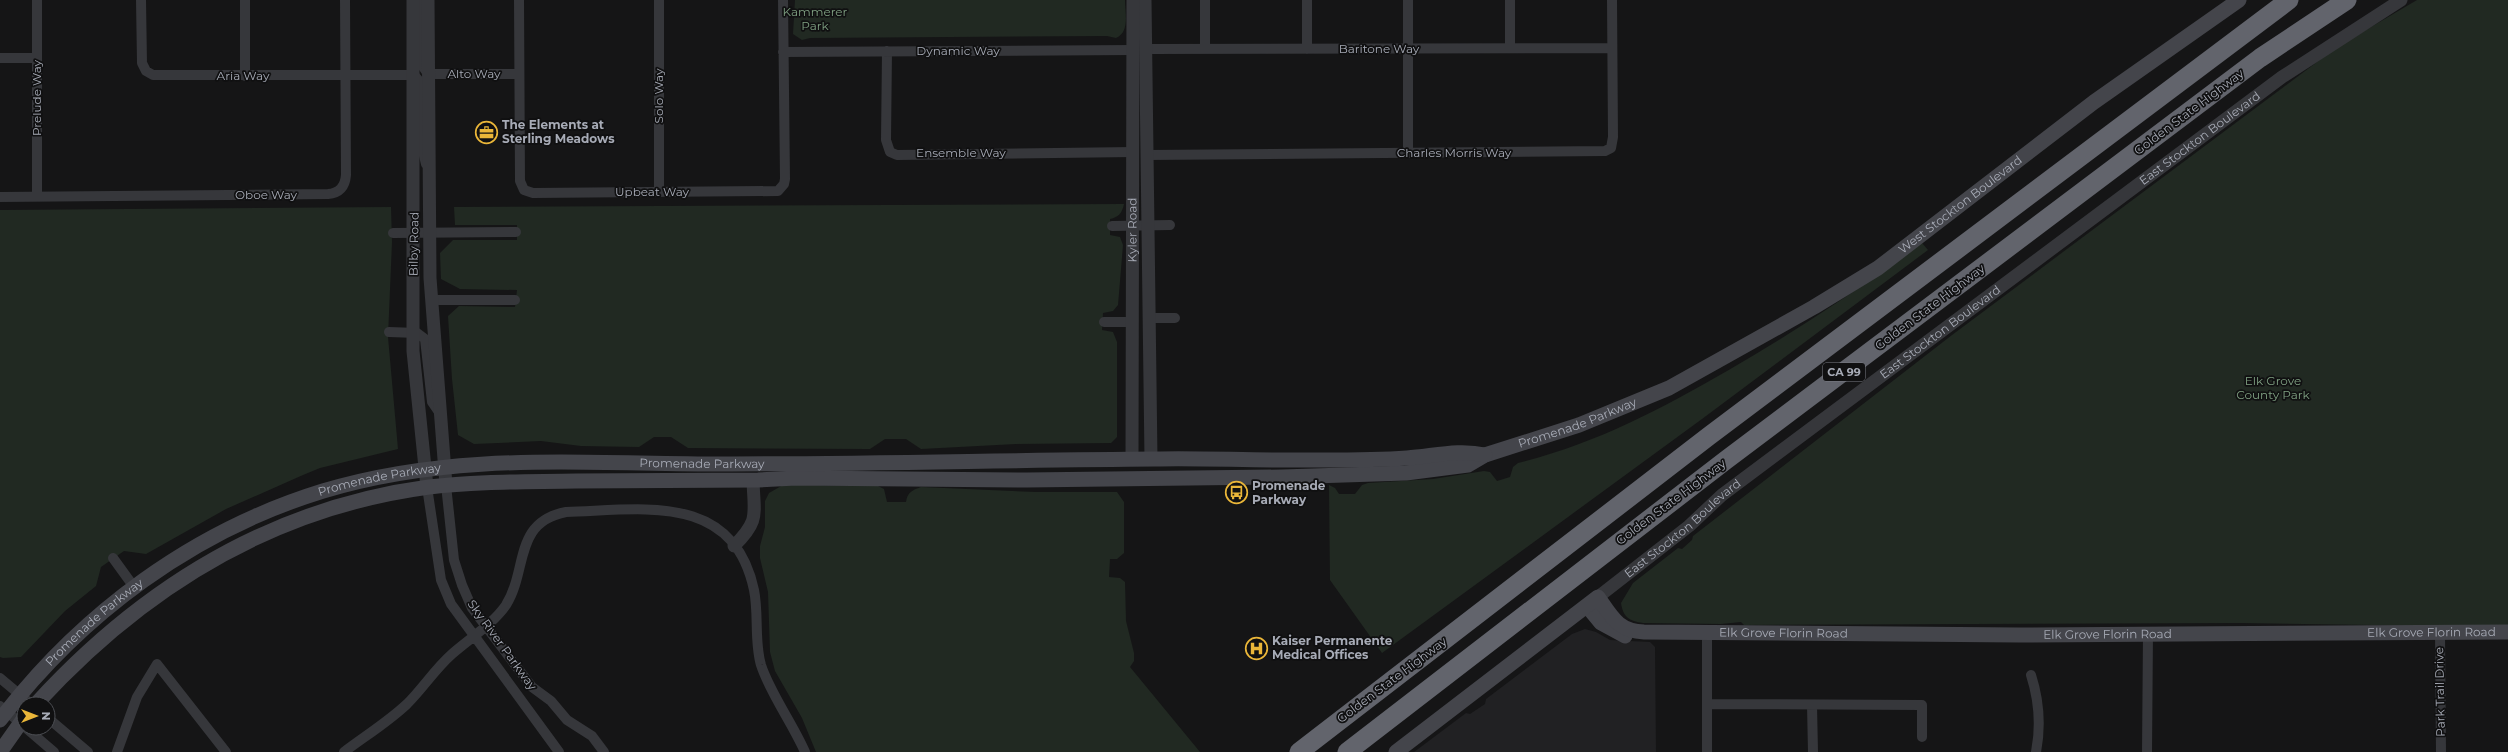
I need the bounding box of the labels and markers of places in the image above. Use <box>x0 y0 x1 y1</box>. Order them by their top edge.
place label: The Elements at Sterling Meadows <box>502 117 615 146</box>
office icon: The Elements at Sterling Meadows <box>474 119 500 145</box>
place label: Promenade Parkway <box>1252 478 1326 507</box>
bus stop icon: Promenade Parkway <box>1223 480 1249 506</box>
place label: Kaiser Permanente Medical Offices <box>1272 633 1393 662</box>
hospital icon: Kaiser Permanente Medical Offices <box>1244 635 1270 661</box>

